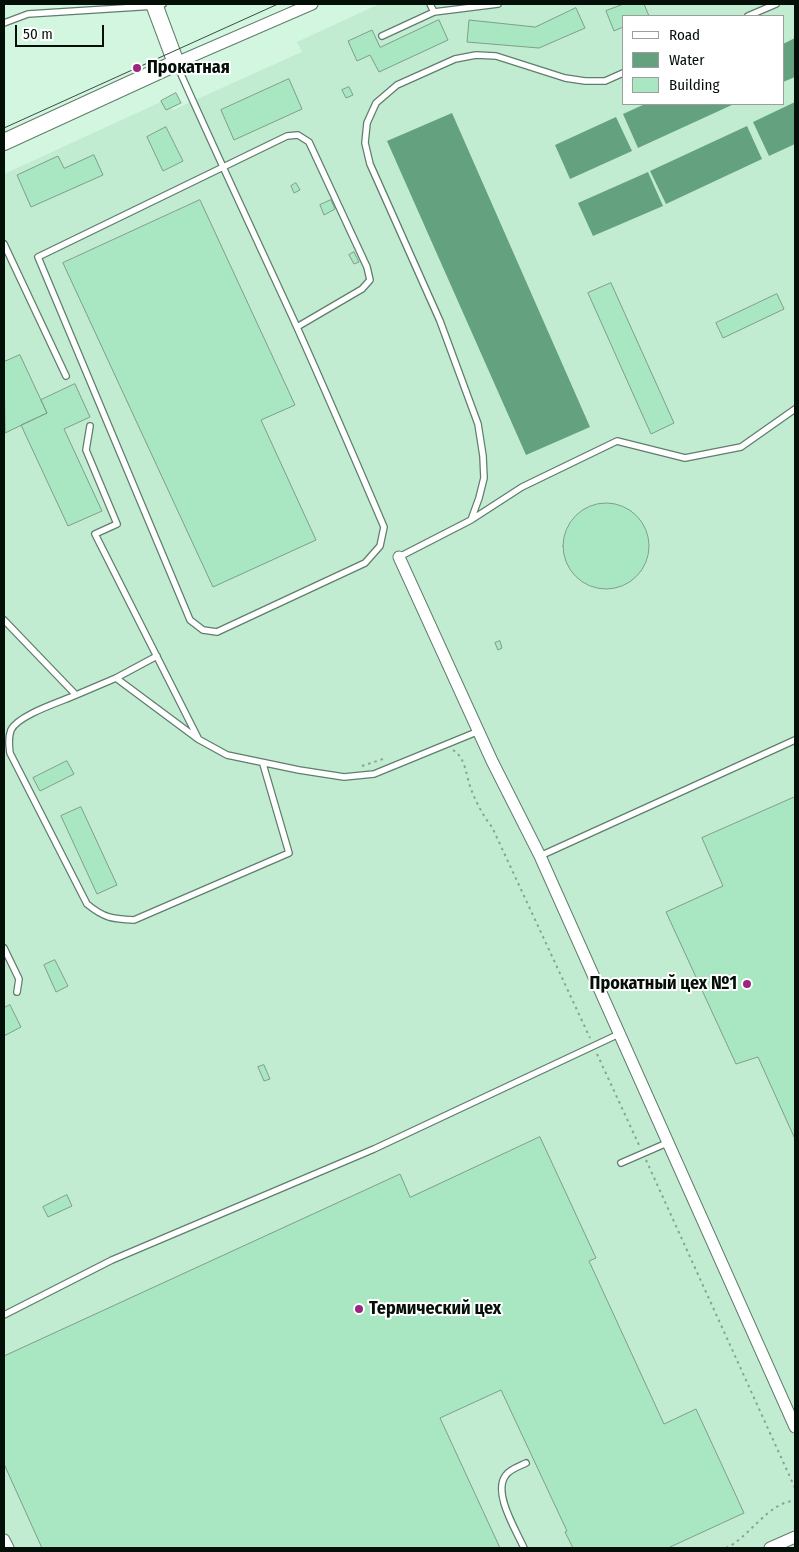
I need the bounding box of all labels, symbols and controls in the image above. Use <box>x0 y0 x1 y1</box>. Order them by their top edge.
scale bar <box>18 15 106 47</box>
legend <box>622 15 784 105</box>
text: 50 m <box>23 25 53 43</box>
text: Road <box>669 26 700 44</box>
text: Water <box>669 51 704 69</box>
place label: Прокатная <box>147 57 230 79</box>
marker: Прокатная <box>131 62 143 74</box>
text: Building <box>669 76 720 94</box>
place label: Прокатный цех №1 <box>590 973 737 995</box>
marker: Прокатный цех №1 <box>741 978 753 990</box>
place label: Термический цех <box>369 1298 501 1320</box>
marker: Термический цех <box>353 1303 365 1315</box>

